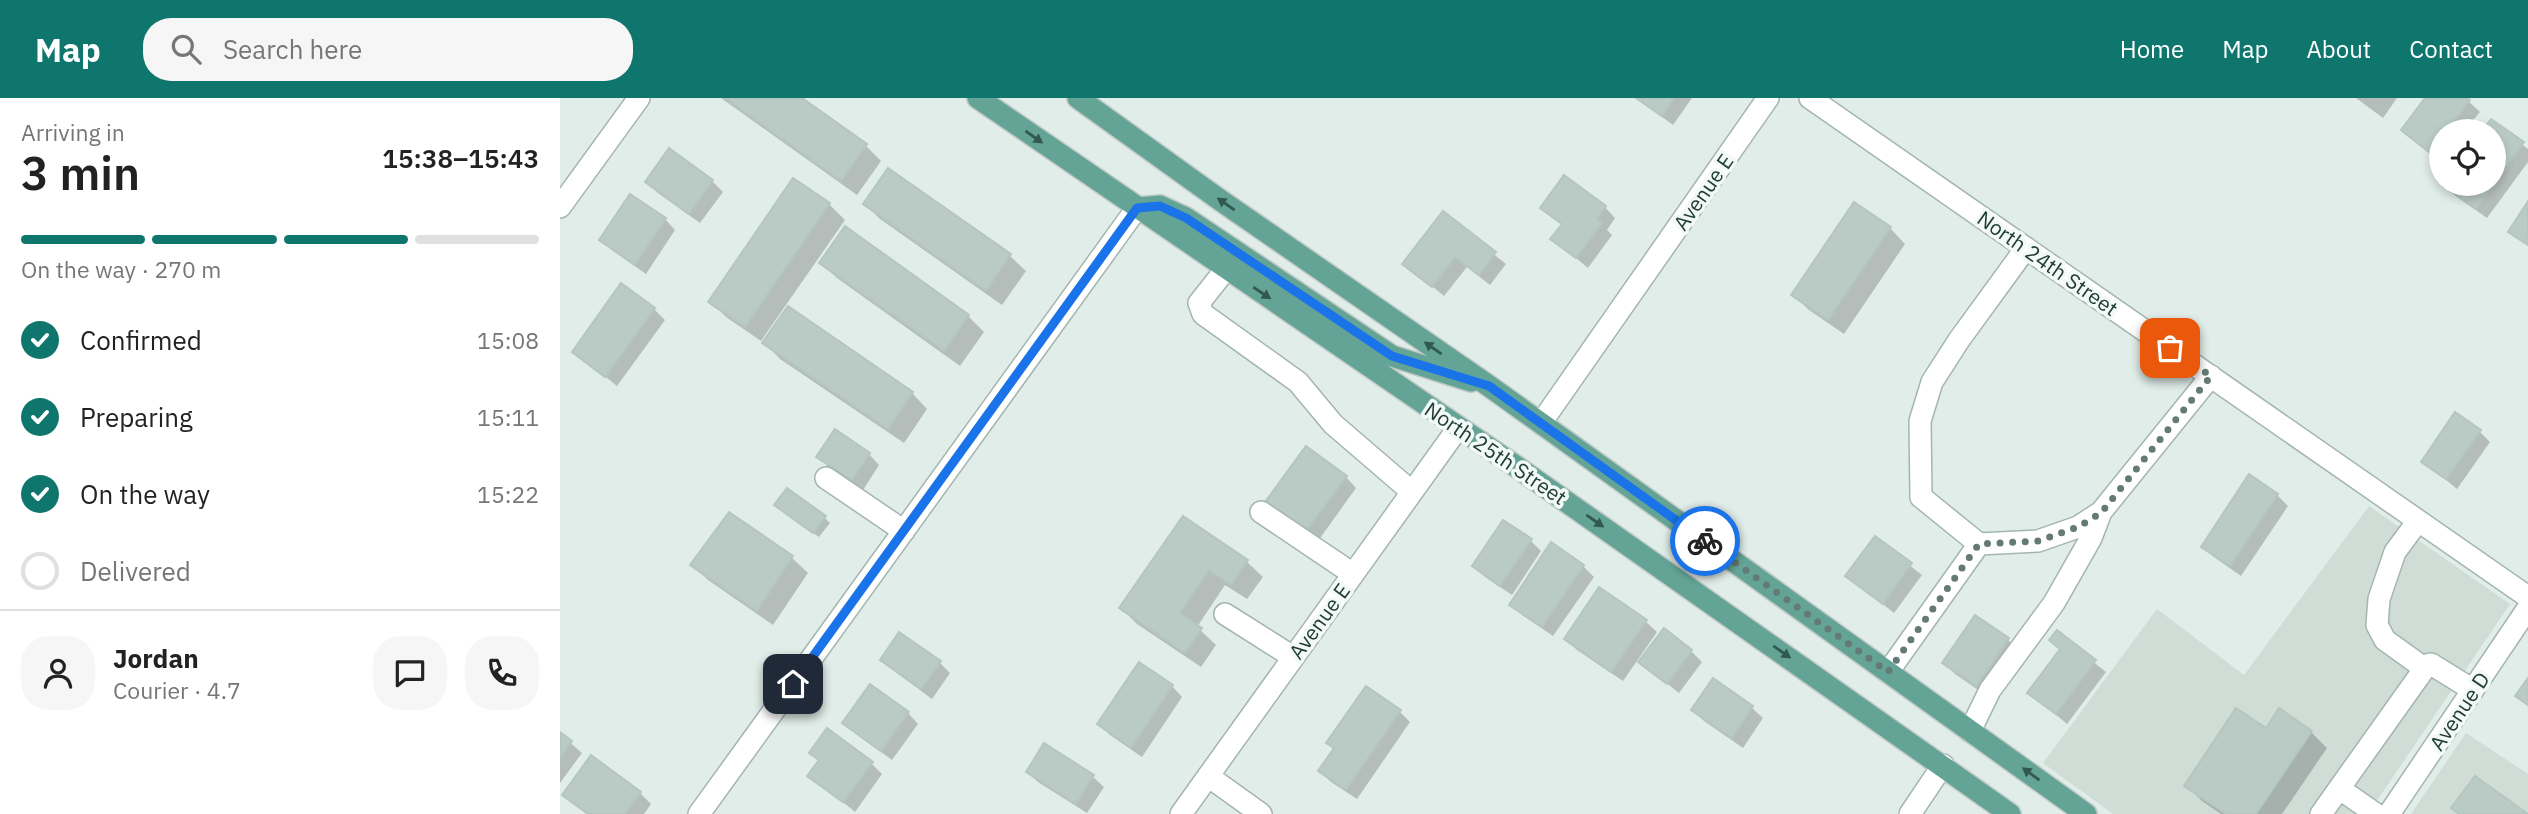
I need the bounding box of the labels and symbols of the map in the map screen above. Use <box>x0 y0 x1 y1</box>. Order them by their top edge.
one-way arrow <box>1025 130 1043 144</box>
street label: Avenue E <box>1666 148 1740 236</box>
one-way arrow <box>1217 197 1235 211</box>
street label: North 24th Street <box>1972 204 2124 322</box>
one-way arrow <box>1253 286 1271 300</box>
pin <box>2140 318 2200 378</box>
one-way arrow <box>1424 341 1442 355</box>
street label: North 25th Street <box>1419 395 1573 511</box>
courier <box>1670 506 1740 576</box>
one-way arrow <box>1586 514 1604 528</box>
street label: Avenue E <box>1282 577 1356 665</box>
one-way arrow <box>1773 645 1791 659</box>
pin <box>763 654 823 714</box>
street label: Avenue D <box>2422 666 2496 756</box>
one-way arrow <box>2022 767 2040 781</box>

